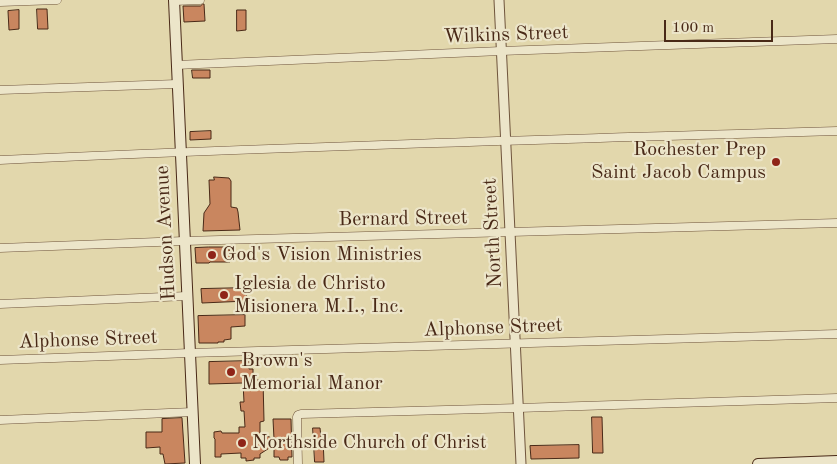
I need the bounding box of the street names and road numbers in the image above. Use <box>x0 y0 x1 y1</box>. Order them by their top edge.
street label: Wilkins Street <box>443 21 569 49</box>
street label: Hudson Avenue <box>150 165 182 301</box>
street label: North Street <box>478 177 508 289</box>
street label: Bernard Street <box>338 206 468 232</box>
street label: Alphonse Street <box>423 314 563 342</box>
street label: Alphonse Street <box>18 326 158 354</box>

